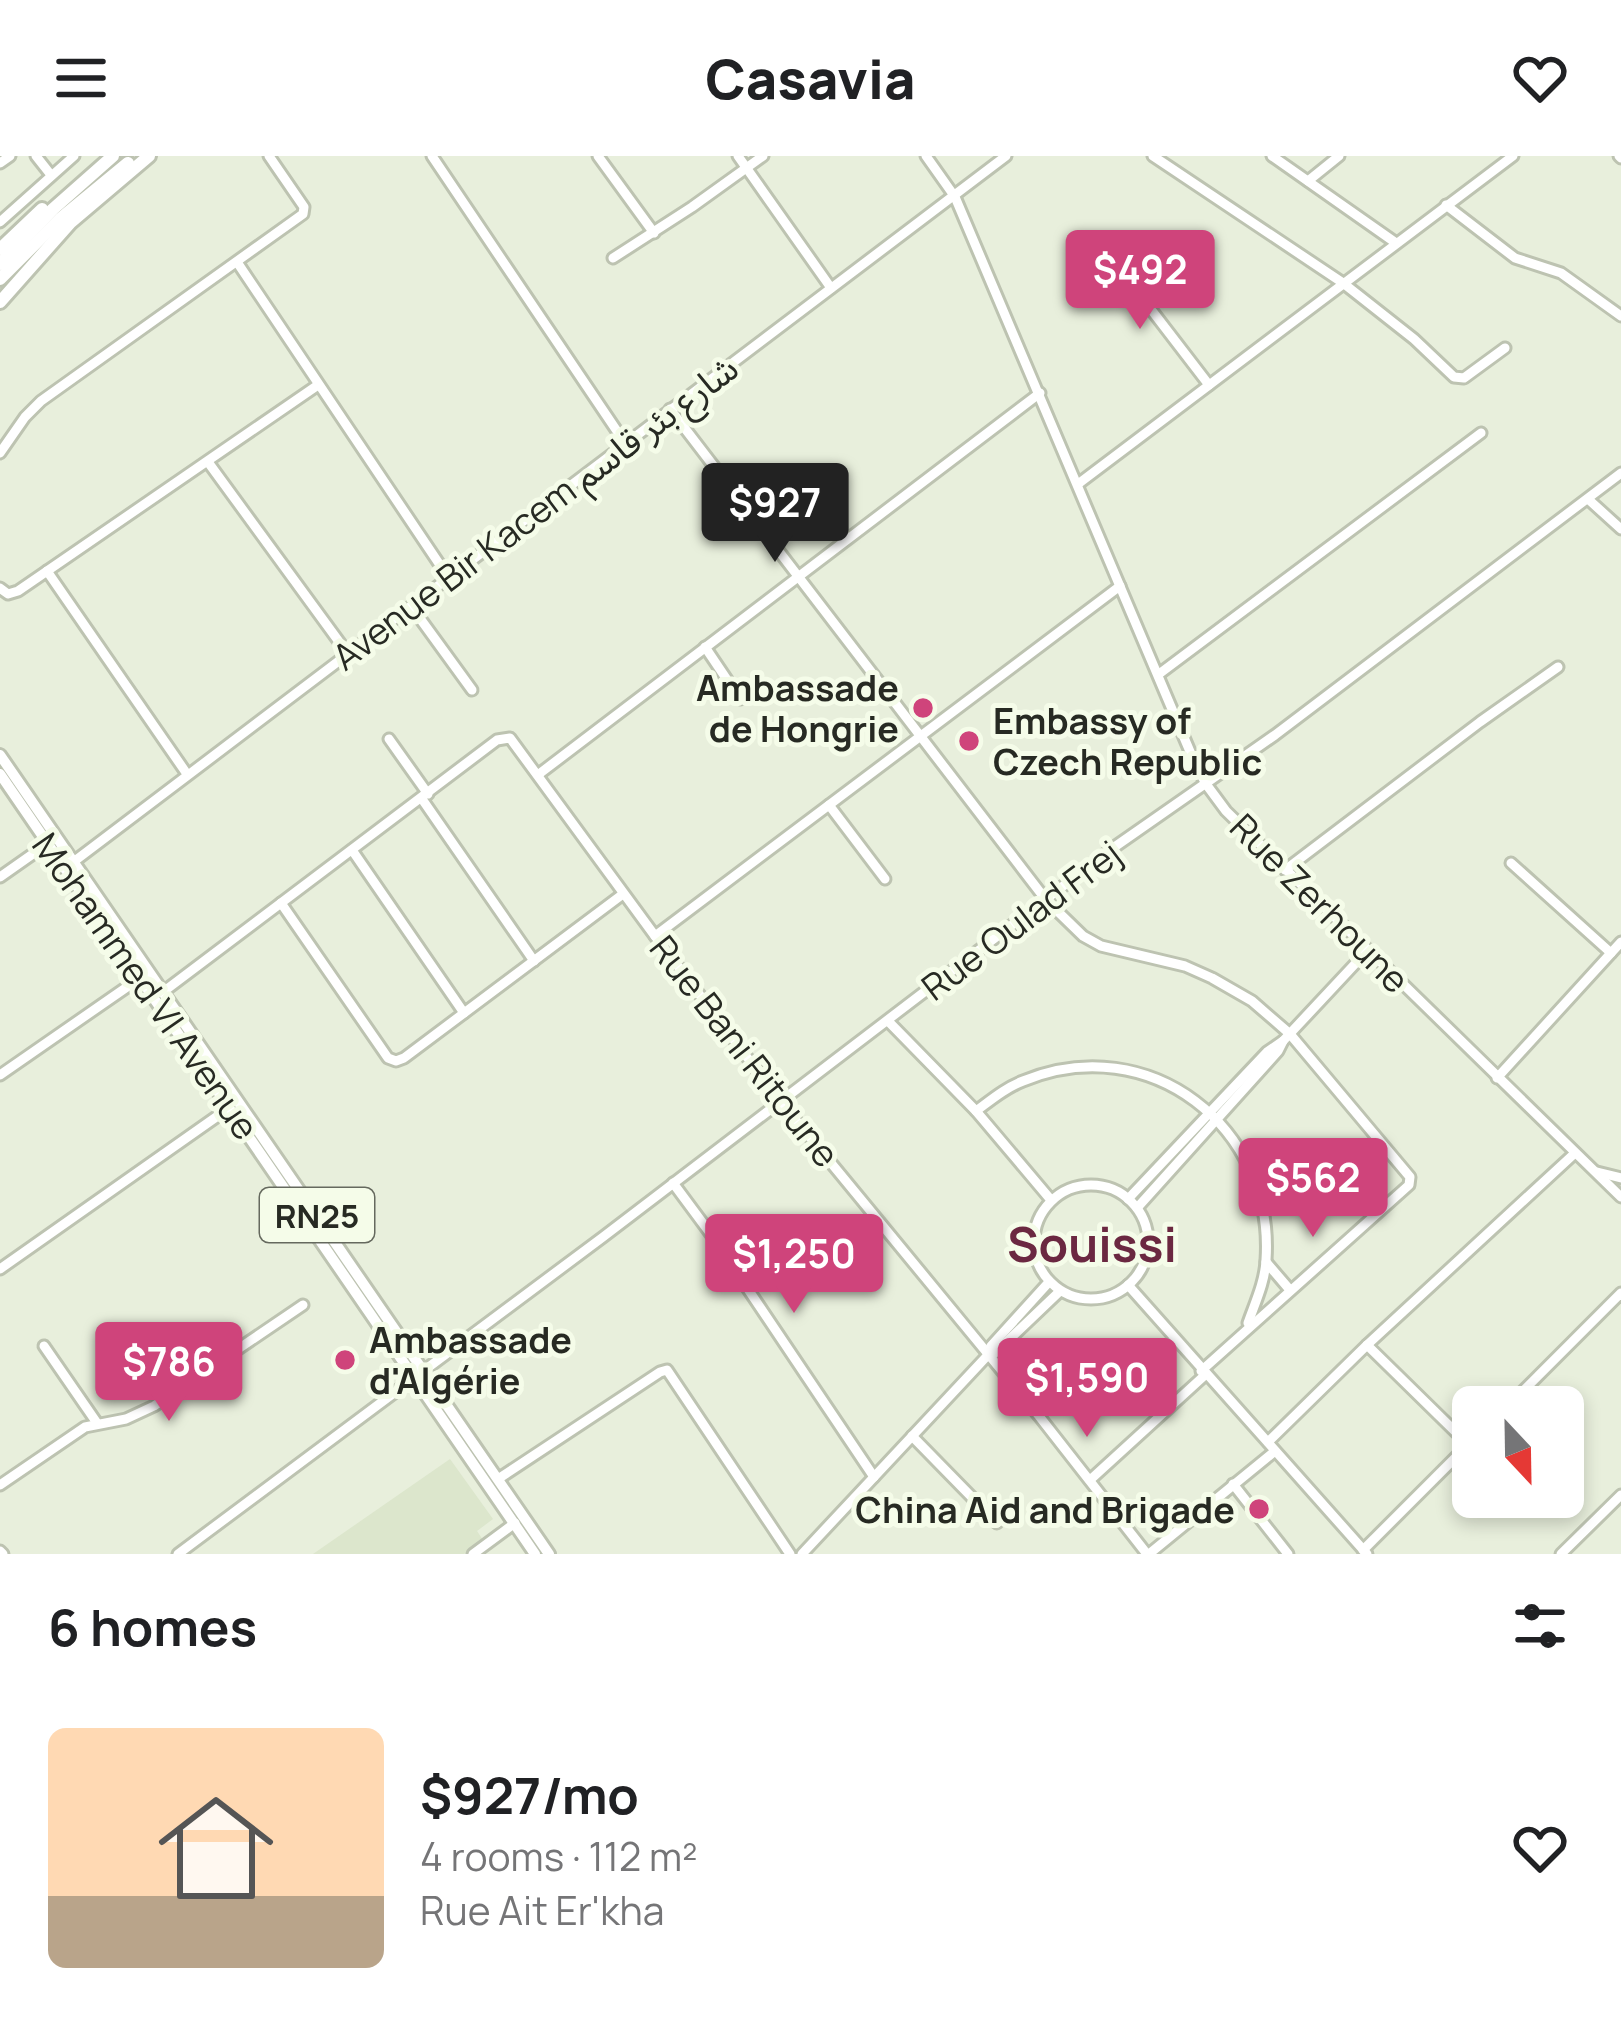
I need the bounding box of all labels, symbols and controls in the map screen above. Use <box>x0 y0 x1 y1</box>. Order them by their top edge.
text: Casavia <box>706 41 915 115</box>
icon: menu <box>48 45 114 111</box>
icon: heart <box>1507 45 1573 111</box>
pin: $492 <box>1069 230 1211 332</box>
text: $492 <box>1093 242 1187 296</box>
street label: Avenue Bir Kacem شارع بئر قاسم <box>322 343 750 684</box>
pin: $927 <box>704 463 846 565</box>
text: $927 <box>729 475 821 529</box>
place label: Ambassade de Hongrie <box>696 663 899 753</box>
marker: Ambassade de Hongrie <box>910 695 936 721</box>
place label: Embassy of Czech Republic <box>993 696 1262 786</box>
marker: Embassy of Czech Republic <box>956 728 982 754</box>
street label: Rue Zerhoune <box>1220 803 1420 1003</box>
street label: Mohammed VI Avenue <box>22 823 270 1149</box>
street label: Rue Oulad Frej <box>911 829 1131 1011</box>
street label: Rue Bani Ritoune <box>639 925 851 1177</box>
pin: $562 <box>1242 1138 1384 1240</box>
text: $562 <box>1266 1150 1360 1204</box>
road number: RN25 <box>260 1188 374 1242</box>
district label: Souissi <box>1007 1211 1177 1276</box>
pin: $1,250 <box>696 1214 892 1316</box>
text: $1,250 <box>732 1226 856 1280</box>
place label: Ambassade d'Algérie <box>369 1315 572 1405</box>
pin: $786 <box>98 1322 240 1424</box>
text: $786 <box>122 1334 216 1388</box>
pin: $1,590 <box>989 1338 1185 1440</box>
marker: Ambassade d'Algérie <box>332 1347 358 1373</box>
text: $1,590 <box>1025 1350 1149 1404</box>
north arrow <box>1452 1386 1584 1518</box>
map controls <box>1452 1386 1584 1518</box>
place label: China Aid and Brigade <box>855 1485 1235 1534</box>
marker: China Aid and Brigade <box>1246 1496 1272 1522</box>
text: 6 homes <box>48 1592 257 1661</box>
icon: filters <box>1507 1593 1573 1659</box>
text: $927/mo <box>420 1760 639 1829</box>
icon: home <box>144 1776 288 1920</box>
icon: heart <box>1507 1815 1573 1881</box>
text: 4 rooms · 112 m² <box>420 1829 698 1883</box>
text: Rue Ait Er'kha <box>420 1883 664 1937</box>

